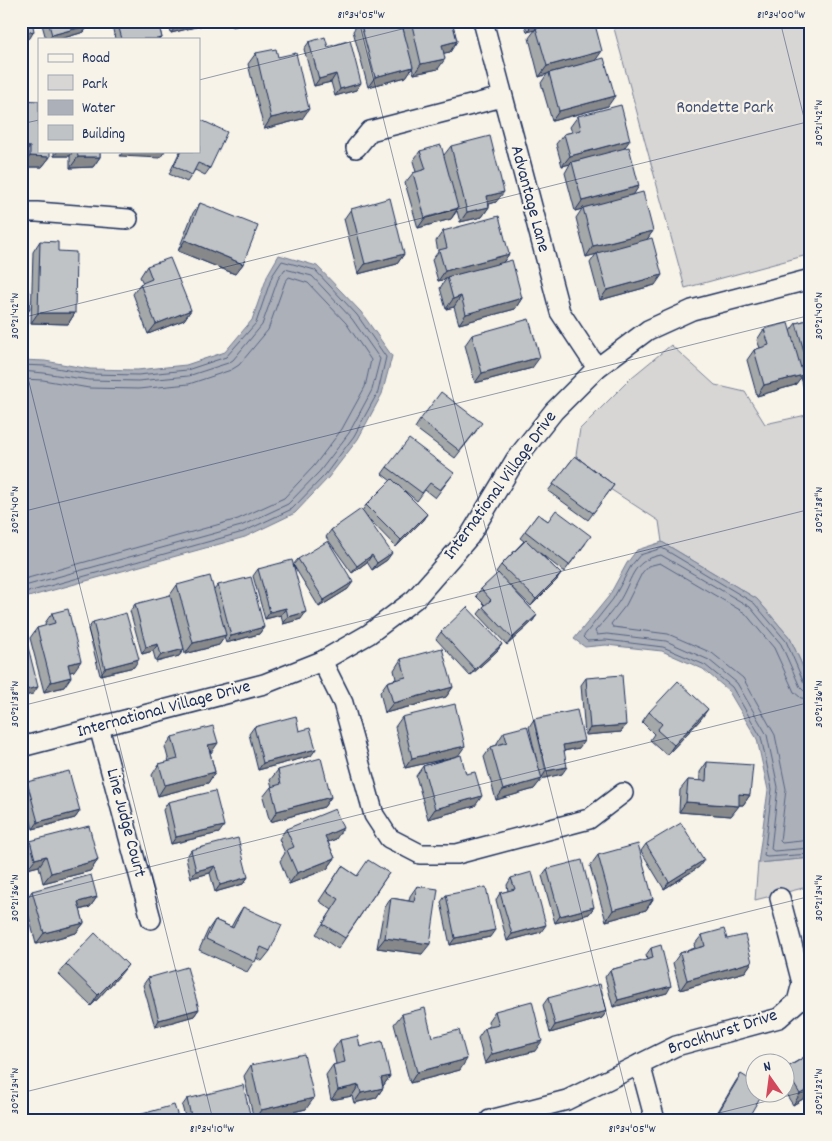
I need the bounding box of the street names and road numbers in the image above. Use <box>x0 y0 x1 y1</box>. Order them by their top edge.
street label: Advantage Lane <box>503 143 555 255</box>
street label: International Village Drive <box>438 406 564 566</box>
street label: International Village Drive <box>75 675 254 745</box>
street label: Line Judge Court <box>98 766 152 881</box>
street label: Brockhurst Drive <box>665 1004 781 1062</box>

